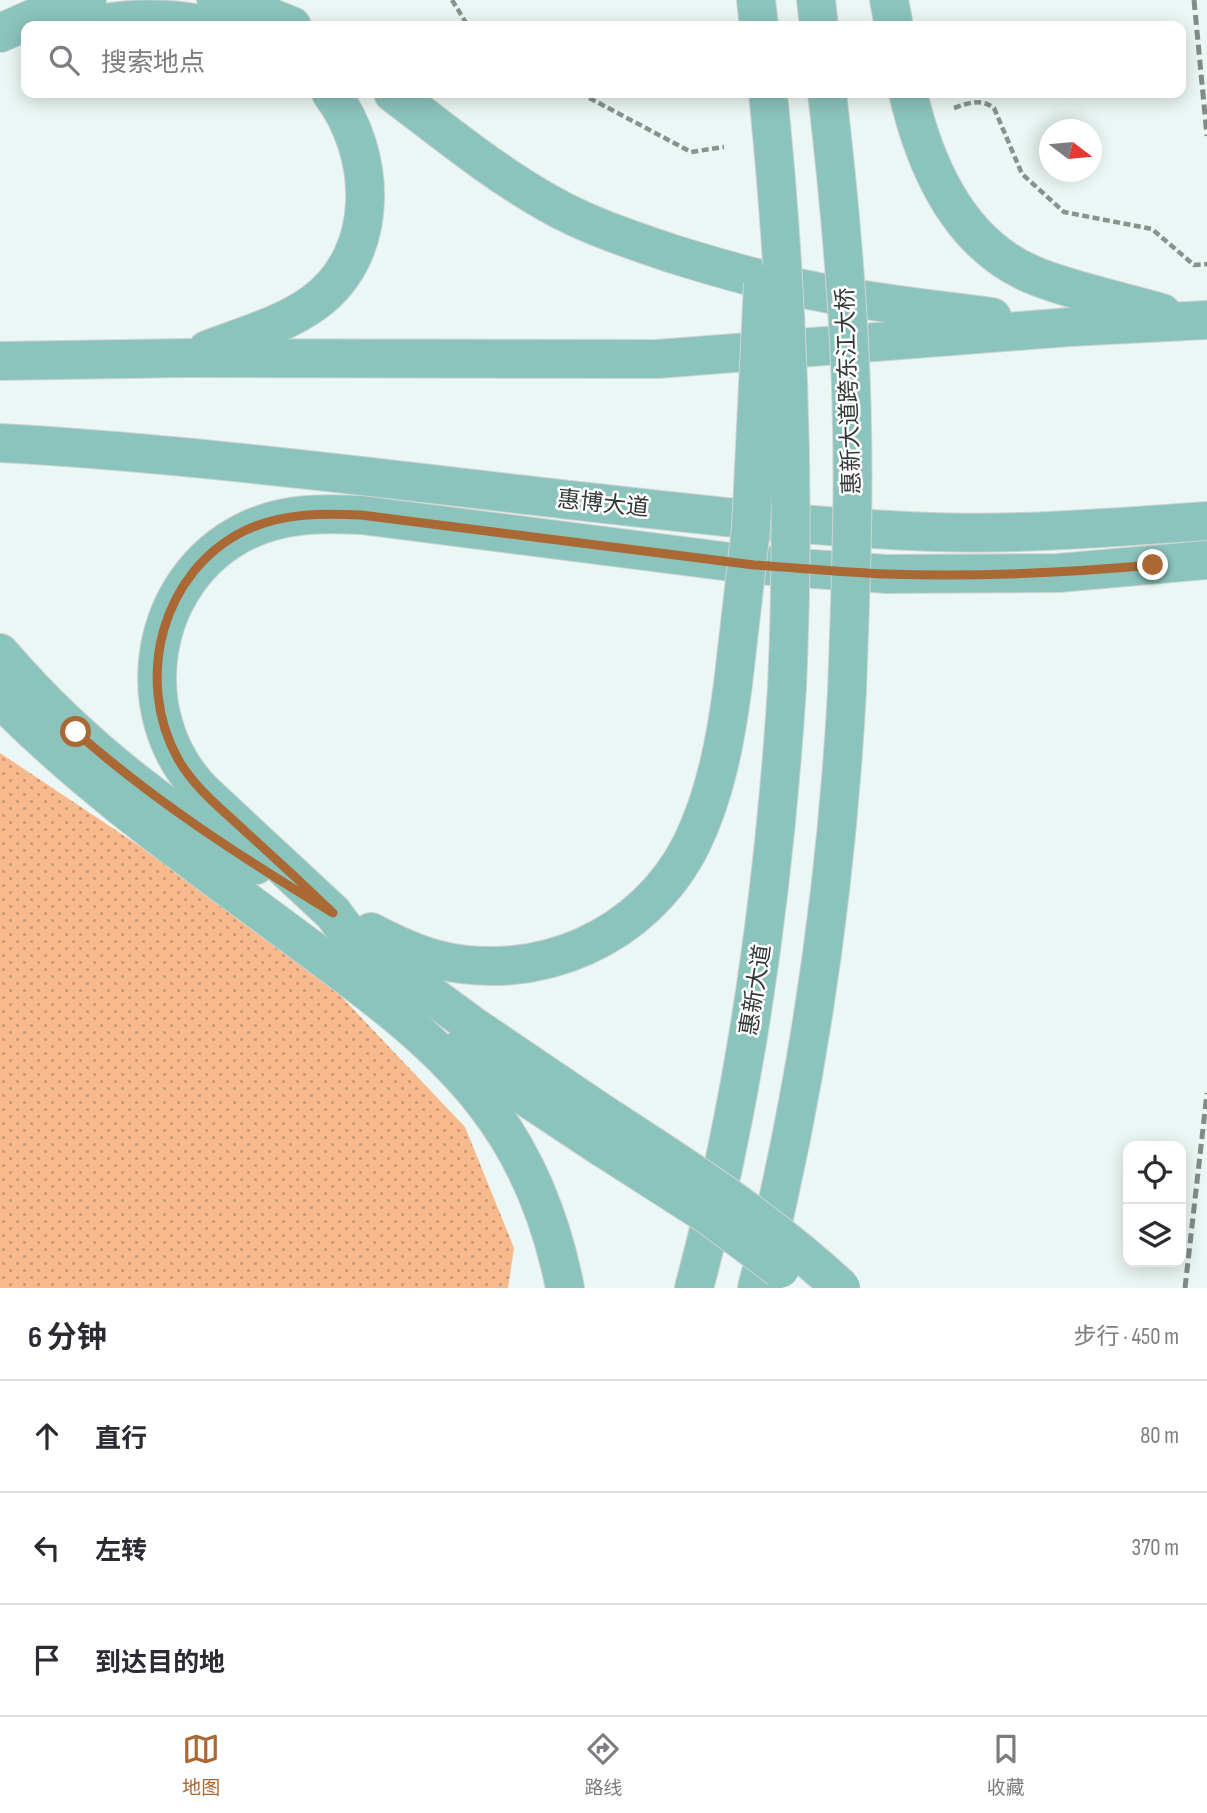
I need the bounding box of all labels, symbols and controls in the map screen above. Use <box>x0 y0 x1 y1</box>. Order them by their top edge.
search box <box>21 21 1186 98</box>
icon: search <box>45 41 83 79</box>
text: 搜索地点 <box>101 48 205 79</box>
north arrow <box>1039 119 1102 182</box>
street label: 惠新大道跨东江大桥 <box>831 287 867 495</box>
street label: 惠博大道 <box>556 485 650 523</box>
route end <box>1137 549 1168 580</box>
route start <box>60 716 91 747</box>
street label: 惠新大道 <box>735 942 777 1038</box>
map controls <box>1123 1141 1186 1267</box>
button: locate <box>1123 1141 1186 1204</box>
button: layers <box>1123 1204 1186 1267</box>
text: 6 分钟 <box>28 1320 107 1356</box>
text: 步行 · 450 m <box>1074 1323 1179 1351</box>
icon: ahead <box>28 1417 66 1455</box>
text: 80 m <box>1140 1422 1179 1450</box>
text: 直行 <box>95 1424 147 1455</box>
icon: left <box>28 1529 66 1567</box>
text: 370 m <box>1132 1534 1179 1562</box>
text: 左转 <box>95 1536 147 1567</box>
icon: arrive <box>28 1641 66 1679</box>
text: 到达目的地 <box>95 1648 225 1679</box>
tab: 地图 <box>182 1730 220 1800</box>
tab: 路线 <box>584 1730 623 1800</box>
tab: 收藏 <box>987 1730 1025 1800</box>

